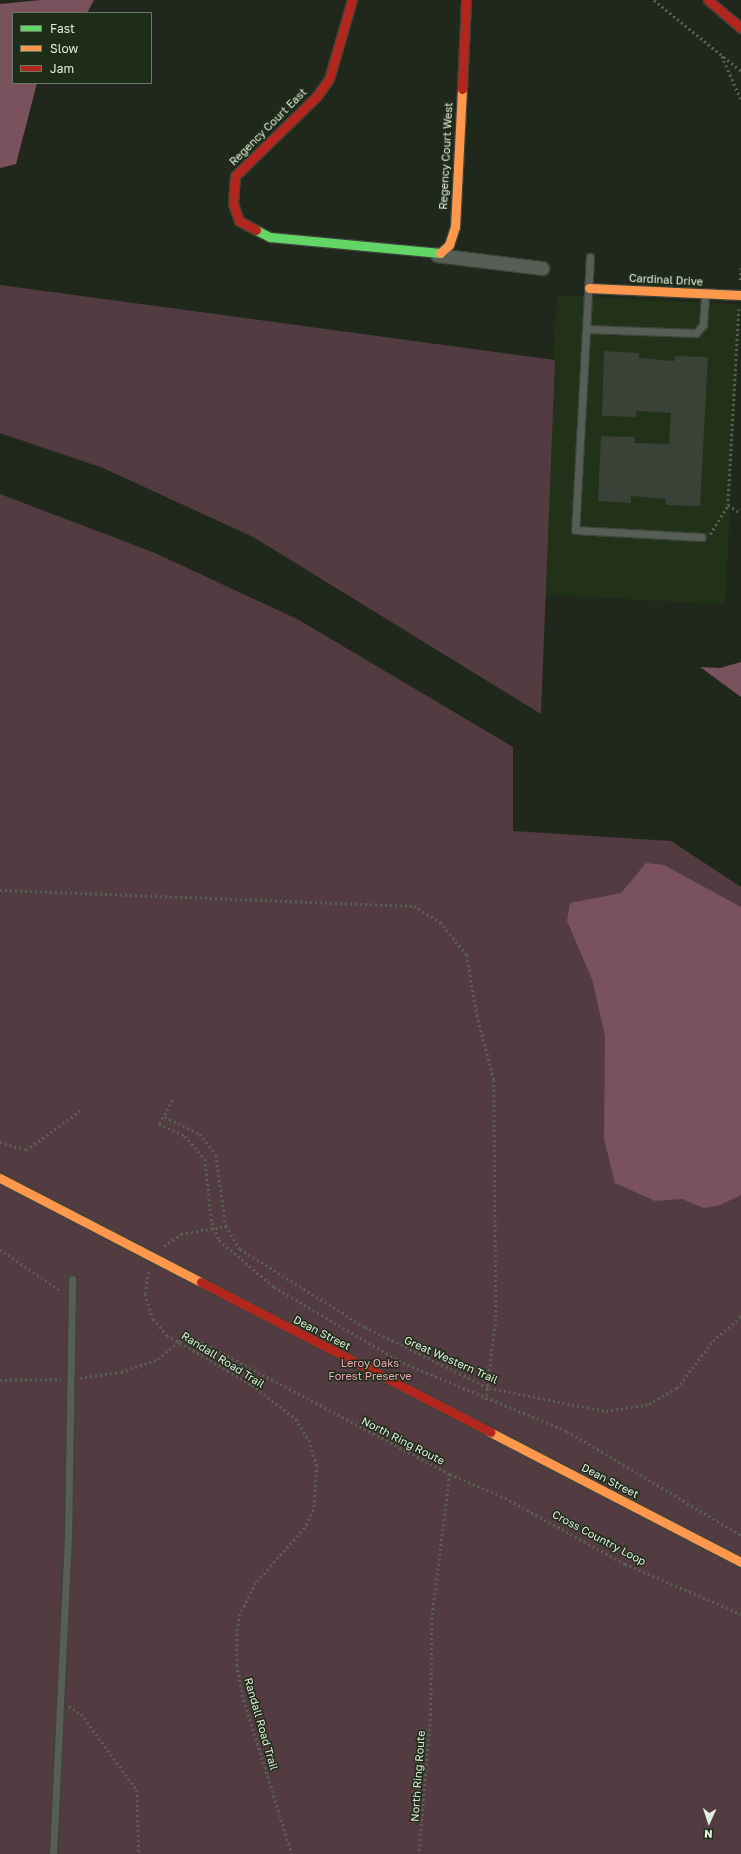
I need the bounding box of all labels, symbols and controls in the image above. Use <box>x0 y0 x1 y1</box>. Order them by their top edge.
legend <box>12 12 152 84</box>
text: Fast <box>50 21 75 36</box>
text: Slow <box>50 41 78 56</box>
text: Jam <box>50 61 74 76</box>
street label: Regency Court East <box>227 86 309 168</box>
street label: Regency Court West <box>437 102 455 210</box>
street label: Cardinal Drive <box>629 271 703 289</box>
street label: Dean Street <box>291 1313 353 1353</box>
street label: Randall Road Trail <box>179 1329 267 1391</box>
street label: Great Western Trail <box>402 1333 500 1387</box>
park label: Leroy Oaks Forest Preserve <box>328 1357 412 1383</box>
street label: North Ring Route <box>359 1414 447 1468</box>
street label: Dean Street <box>579 1461 641 1501</box>
street label: Cross Country Loop <box>550 1508 648 1568</box>
street label: Randall Road Trail <box>241 1676 281 1772</box>
street label: North Ring Route <box>408 1730 428 1822</box>
north arrow <box>689 1802 729 1842</box>
text: N <box>704 1828 713 1841</box>

